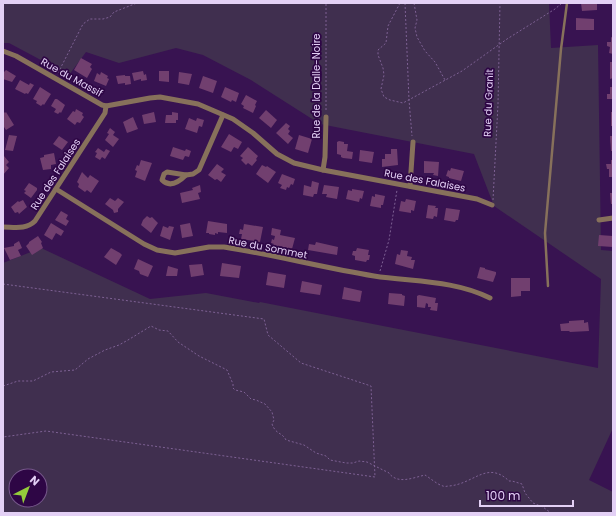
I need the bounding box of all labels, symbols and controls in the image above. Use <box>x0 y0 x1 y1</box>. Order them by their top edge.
street label: Rue de la Dalle-Noire <box>309 33 324 139</box>
street label: Rue du Massif <box>38 54 105 101</box>
street label: Rue du Granit <box>480 68 497 137</box>
street label: Rue des Falaises <box>27 136 84 213</box>
street label: Rue des Falaises <box>383 165 467 196</box>
street label: Rue du Sommet <box>227 233 309 263</box>
north arrow <box>8 468 48 508</box>
text: N <box>26 472 43 489</box>
scale bar <box>480 482 573 508</box>
text: 100 m <box>486 487 520 504</box>

